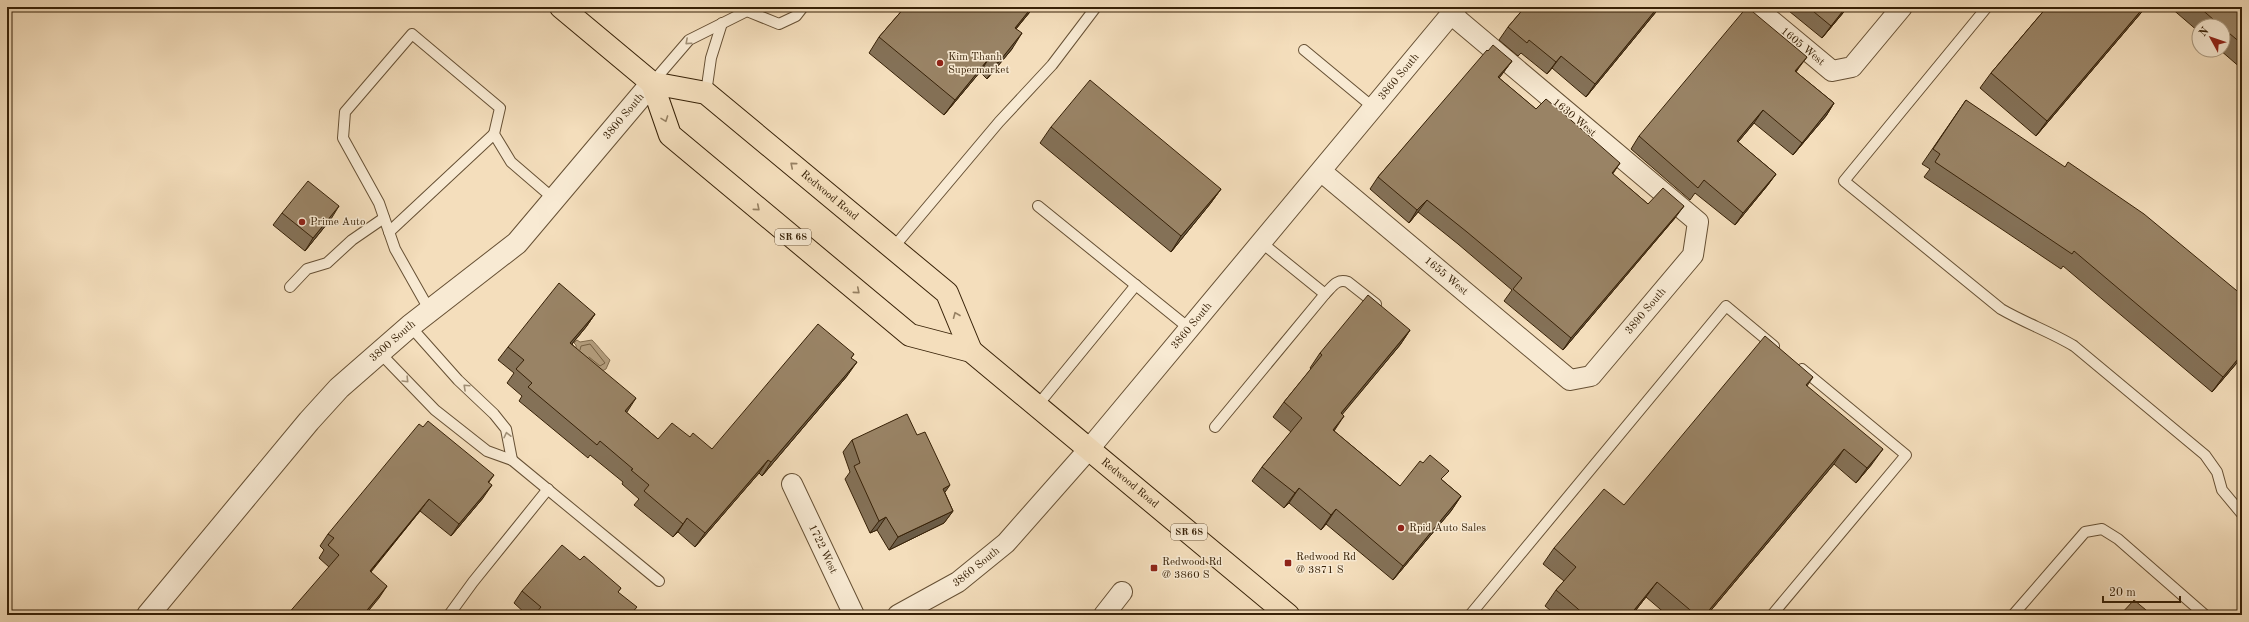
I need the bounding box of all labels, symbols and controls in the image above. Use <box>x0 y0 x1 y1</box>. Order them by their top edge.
north arrow <box>2191 18 2231 58</box>
street label: 1605 West <box>1779 25 1827 68</box>
text: N <box>2198 25 2212 39</box>
one-way arrow <box>685 38 693 45</box>
place label: Kim Thanh Supermarket <box>948 52 1009 76</box>
street label: 3860 South <box>1377 52 1421 102</box>
marker: Kim Thanh Supermarket <box>935 58 945 68</box>
street label: 3800 South <box>601 91 646 142</box>
street label: 1630 West <box>1550 97 1598 139</box>
one-way arrow <box>660 116 668 123</box>
one-way arrow <box>790 162 797 169</box>
street label: Redwood Road <box>799 169 861 223</box>
one-way arrow <box>753 203 760 210</box>
marker: Prime Auto <box>297 217 307 227</box>
place label: Prime Auto <box>310 217 365 228</box>
road number: SR 68 <box>775 229 811 245</box>
street label: 1655 West <box>1422 255 1470 297</box>
street label: 3890 South <box>1623 286 1668 336</box>
one-way arrow <box>853 287 860 294</box>
street label: 3860 South <box>1169 301 1214 351</box>
one-way arrow <box>953 312 961 320</box>
street label: 3800 South <box>368 318 418 364</box>
one-way arrow <box>401 375 409 383</box>
one-way arrow <box>463 384 471 392</box>
one-way arrow <box>504 432 512 438</box>
street label: Redwood Road <box>1099 456 1161 510</box>
street label: 1722 West <box>806 523 839 576</box>
marker: Rpid Auto Sales <box>1396 523 1406 533</box>
place label: Rpid Auto Sales <box>1409 523 1486 534</box>
road number: SR 68 <box>1171 524 1207 540</box>
street label: 3860 South <box>951 545 1002 589</box>
place label: Redwood Rd @ 3871 S <box>1296 552 1356 576</box>
place label: Redwood Rd @ 3860 S <box>1162 557 1222 581</box>
marker: Redwood Rd @ 3871 S <box>1283 558 1293 568</box>
marker: Redwood Rd @ 3860 S <box>1149 563 1159 573</box>
scale bar <box>2103 578 2180 604</box>
text: 20 m <box>2109 587 2136 599</box>

